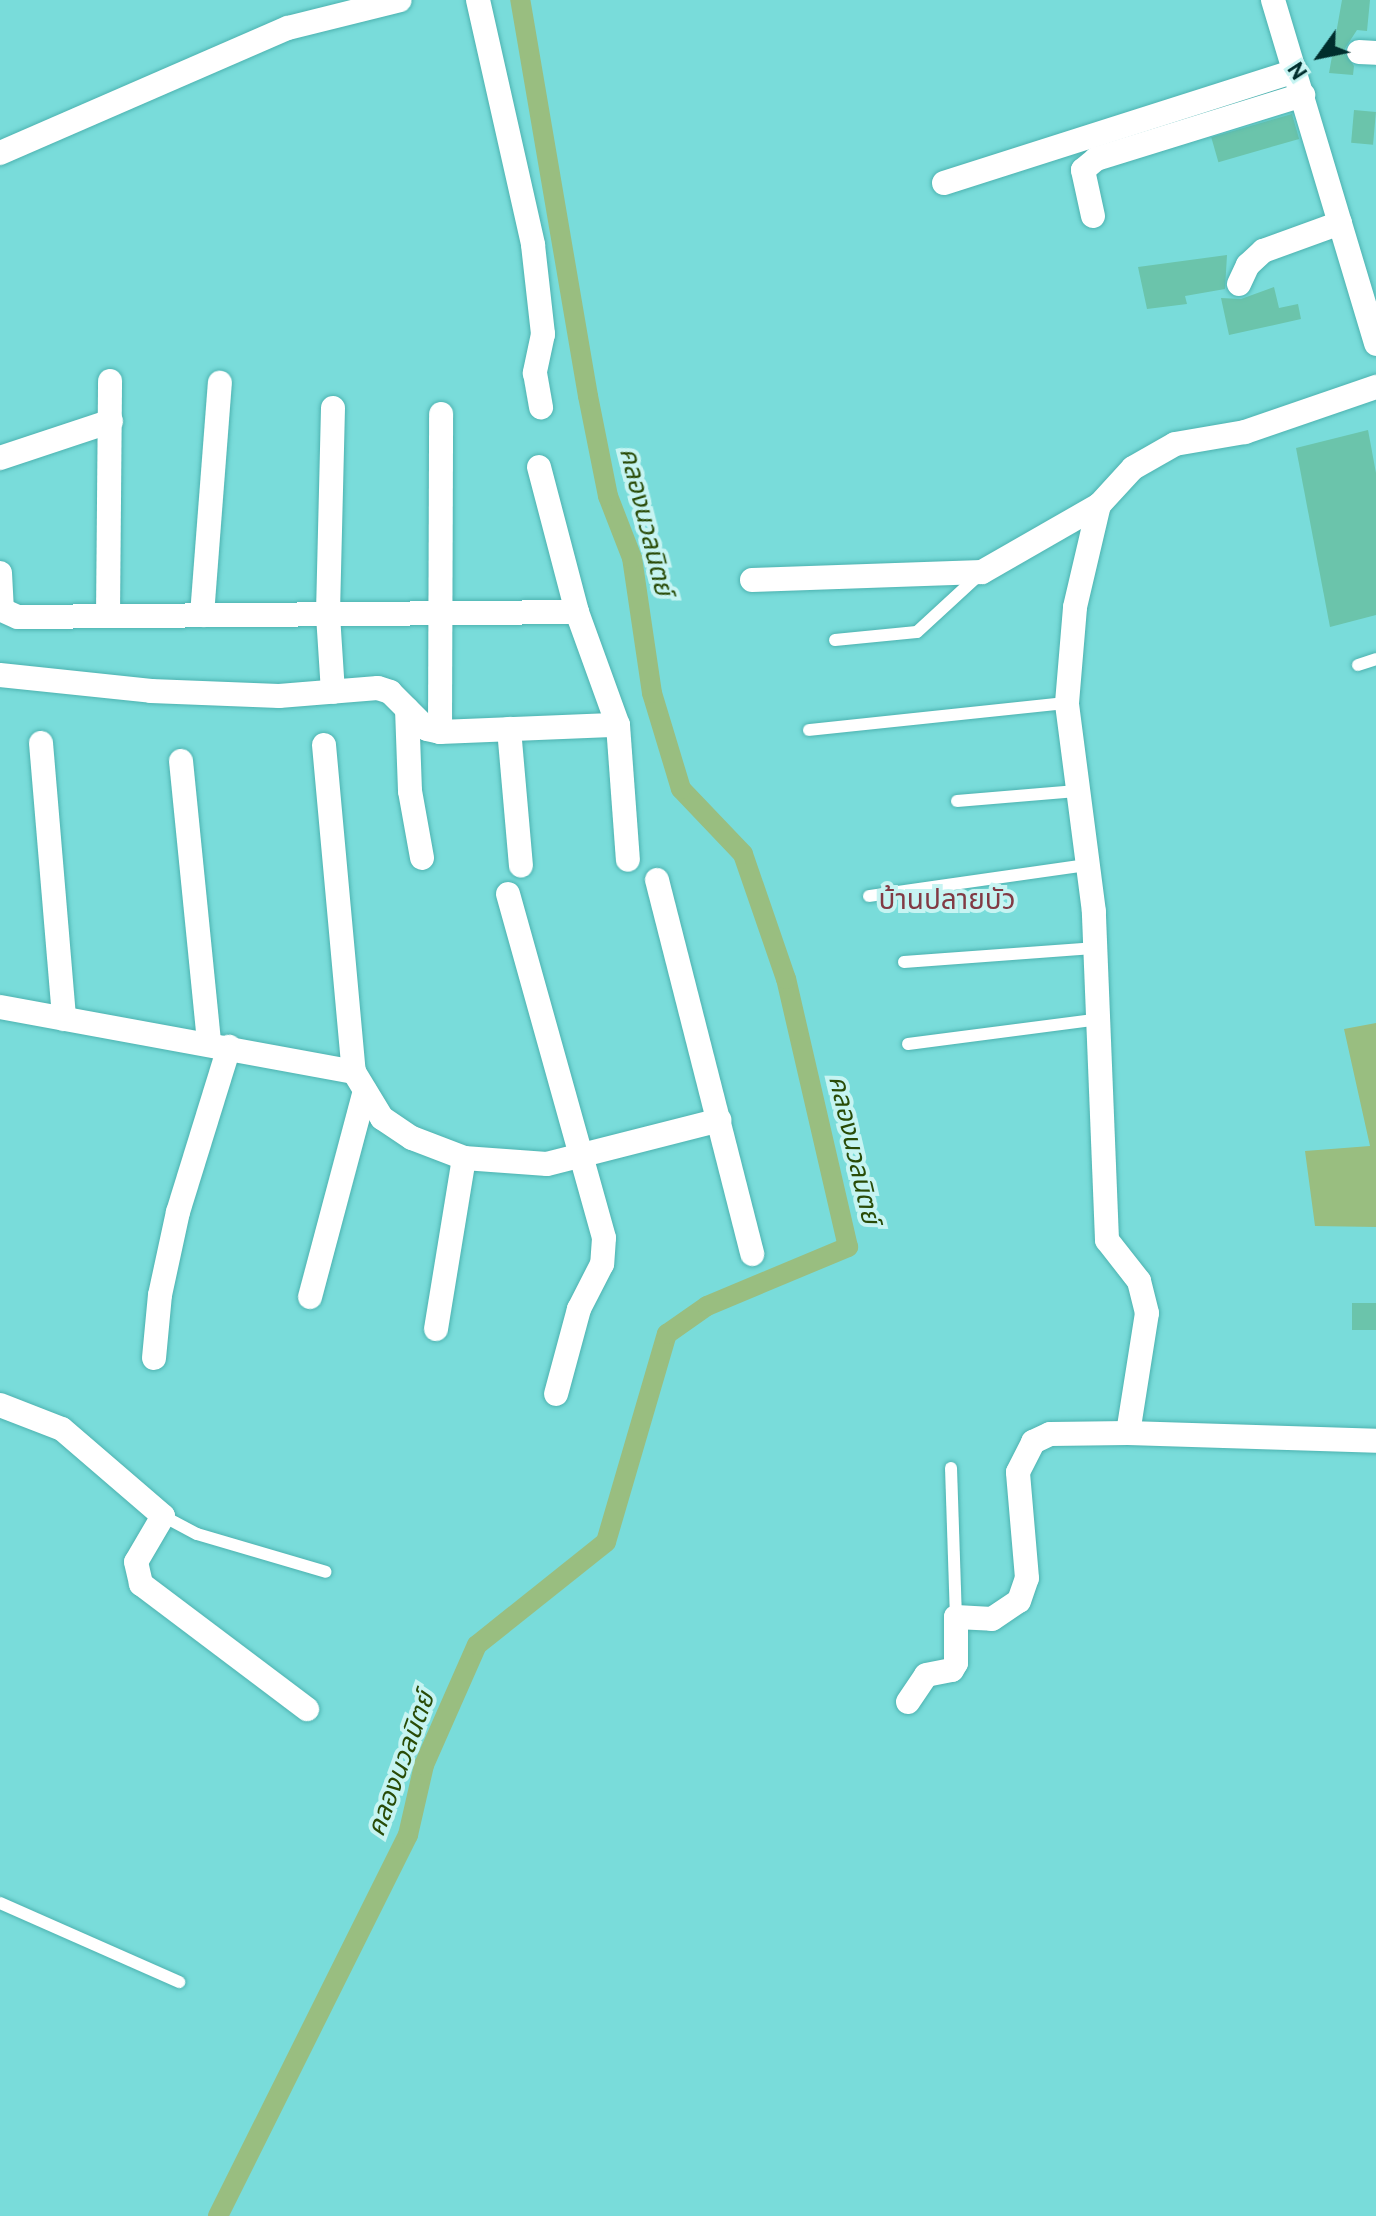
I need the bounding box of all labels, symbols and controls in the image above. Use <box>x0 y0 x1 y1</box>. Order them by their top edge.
north arrow <box>1280 16 1360 96</box>
text: N <box>1284 55 1315 83</box>
water label: คลองนวลนิตย์ <box>611 445 677 599</box>
district label: บ้านปลายบัว <box>878 885 1016 919</box>
water label: คลองนวลนิตย์ <box>820 1073 884 1227</box>
water label: คลองนวลนิตย์ <box>362 1689 444 1841</box>

